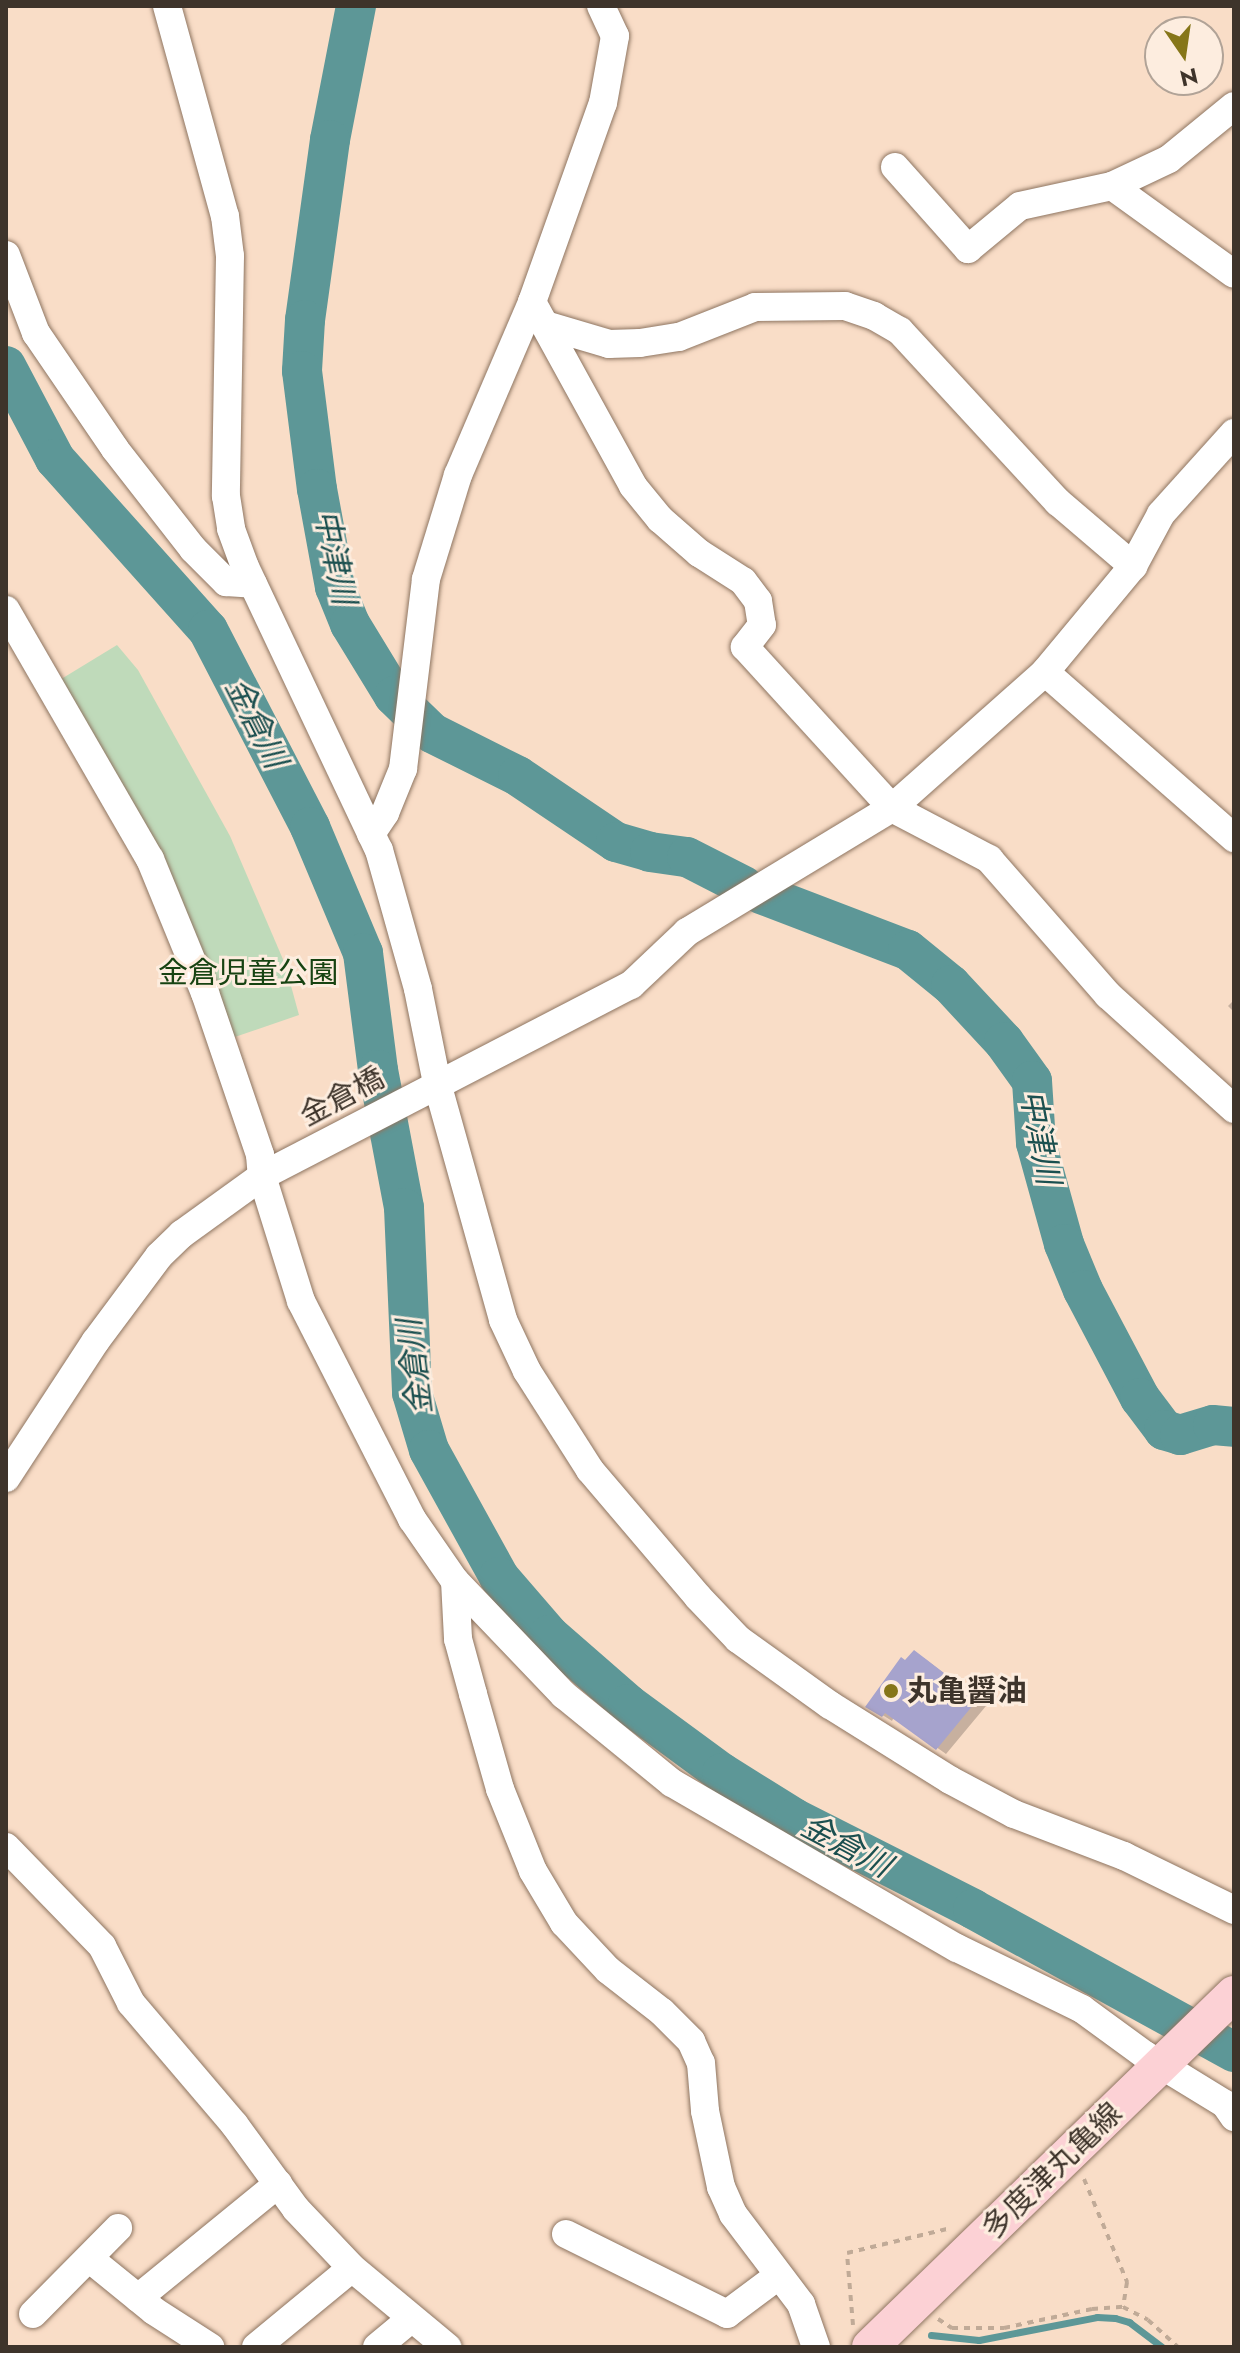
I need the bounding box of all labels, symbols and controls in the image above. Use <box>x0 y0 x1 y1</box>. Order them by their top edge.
north arrow <box>1144 16 1224 96</box>
text: N <box>1177 60 1201 95</box>
water label: 中津川 <box>306 506 364 608</box>
water label: 金倉川 <box>217 672 295 774</box>
park label: 金倉児童公園 <box>158 955 338 991</box>
street label: 金倉橋 <box>294 1060 390 1134</box>
water label: 中津川 <box>1012 1086 1068 1188</box>
water label: 金倉川 <box>390 1317 440 1417</box>
place label: 丸亀醤油 <box>907 1673 1027 1709</box>
marker: 丸亀醤油 <box>882 1682 900 1700</box>
water label: 金倉川 <box>795 1807 897 1885</box>
street label: 多度津丸亀線 <box>975 2096 1129 2246</box>

